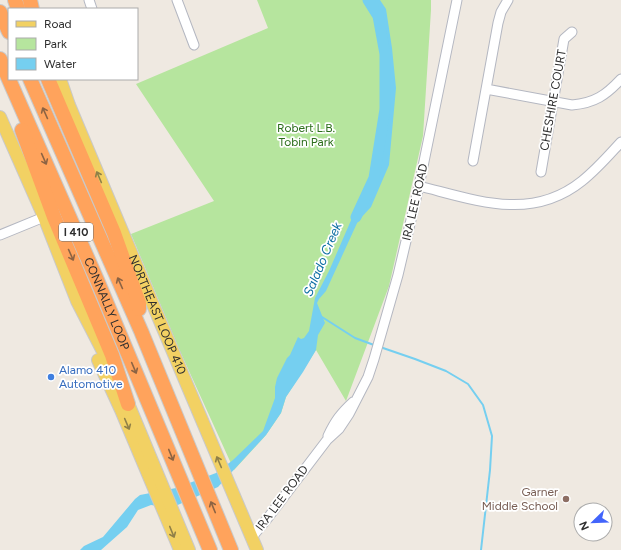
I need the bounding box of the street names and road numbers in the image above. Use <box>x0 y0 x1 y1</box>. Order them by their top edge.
street label: CHESHIRE COURT <box>537 48 569 152</box>
street label: IRA LEE ROAD <box>399 162 431 242</box>
road number: I 410 <box>59 223 93 241</box>
street label: NORTHEAST LOOP 410 <box>126 253 189 377</box>
street label: CONNALLY LOOP <box>81 255 132 352</box>
street label: IRA LEE ROAD <box>253 462 311 534</box>

